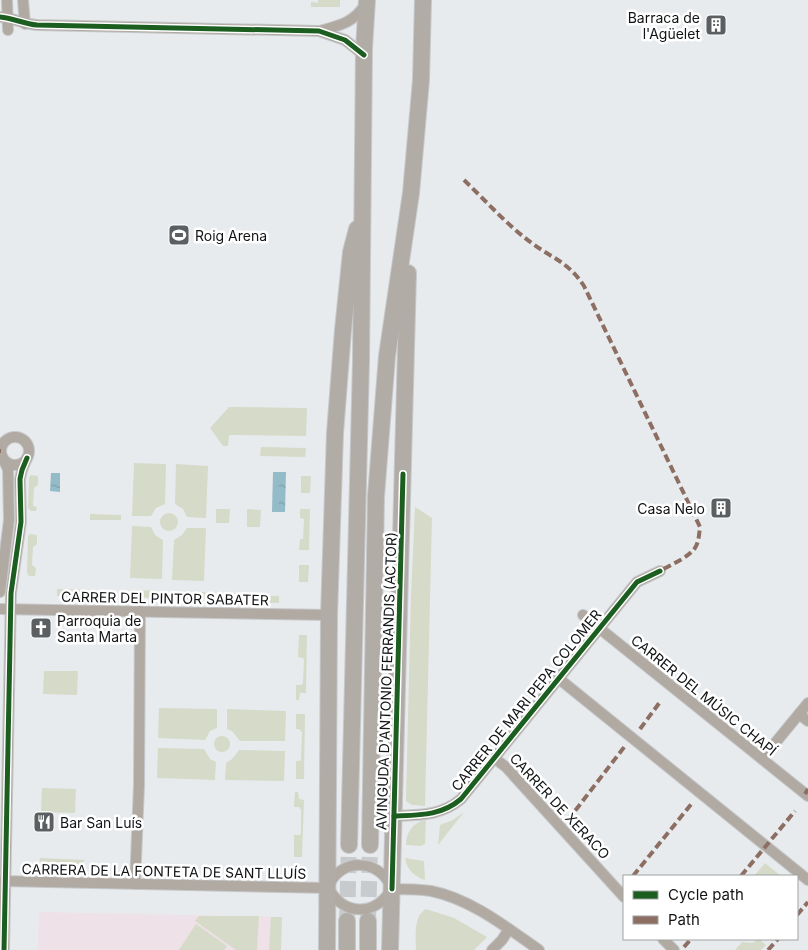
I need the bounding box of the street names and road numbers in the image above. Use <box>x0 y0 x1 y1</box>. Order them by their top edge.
street label: AVINGUDA D'ANTONIO FERRANDIS (ACTOR) <box>372 532 400 830</box>
street label: CARRER DEL PINTOR SABATER <box>61 588 269 608</box>
street label: CARRER DE MARI PEPA COLOMER <box>447 606 605 794</box>
street label: CARRER DEL MÚSIC CHAPÍ <box>628 631 780 759</box>
street label: CARRER DE XERACO <box>507 750 613 862</box>
street label: CARRERA DE LA FONTETA DE SANT LLUÍS <box>22 860 306 882</box>

